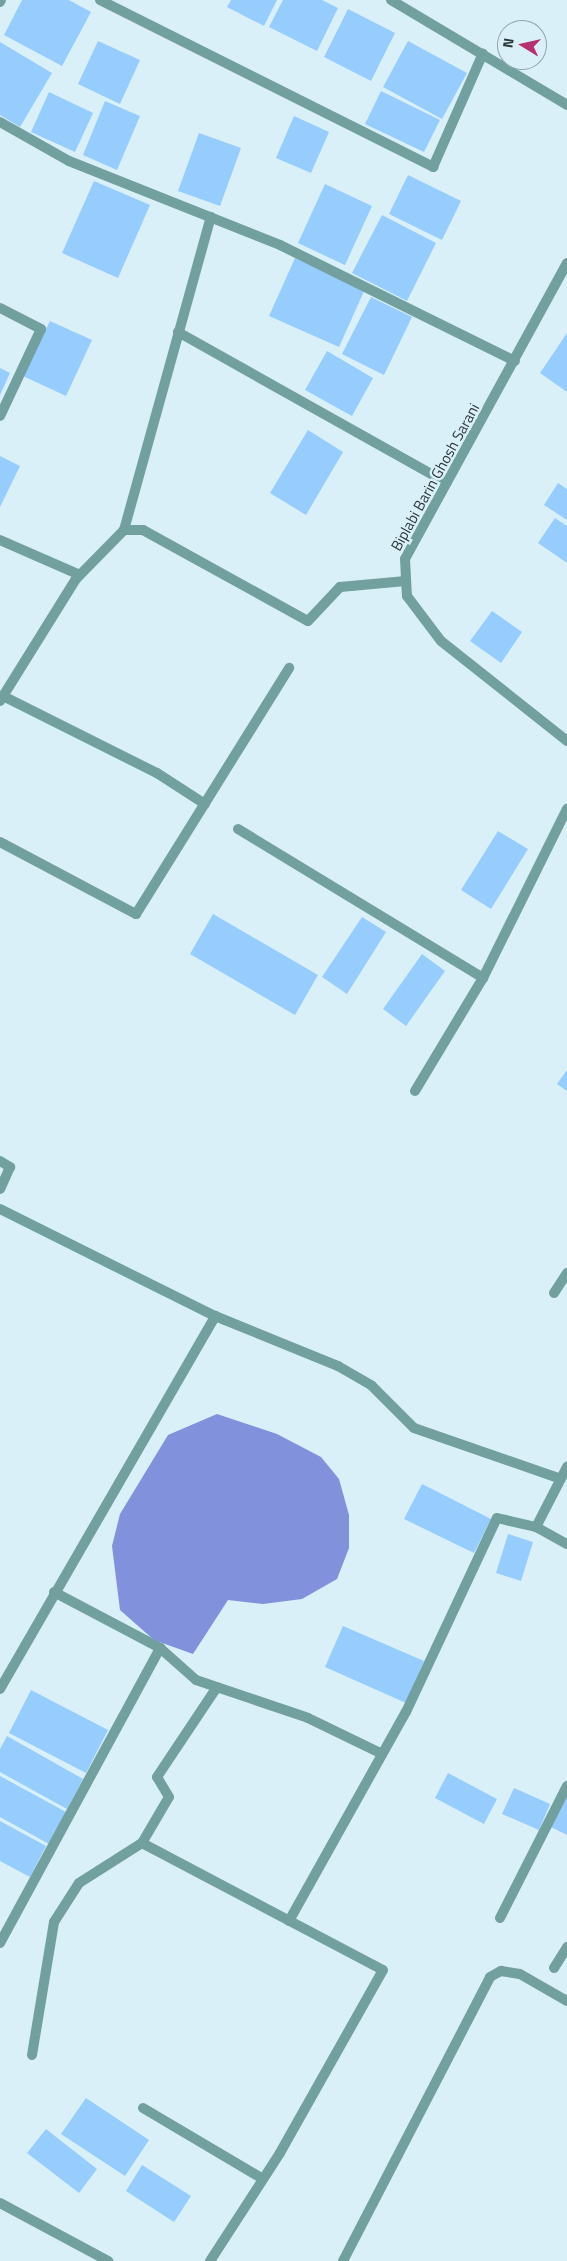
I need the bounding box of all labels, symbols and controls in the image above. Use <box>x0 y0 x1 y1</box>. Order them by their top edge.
north arrow <box>497 20 547 70</box>
text: N <box>497 36 519 49</box>
street label: Biplabi Barin Ghosh Sarani <box>387 400 483 554</box>

